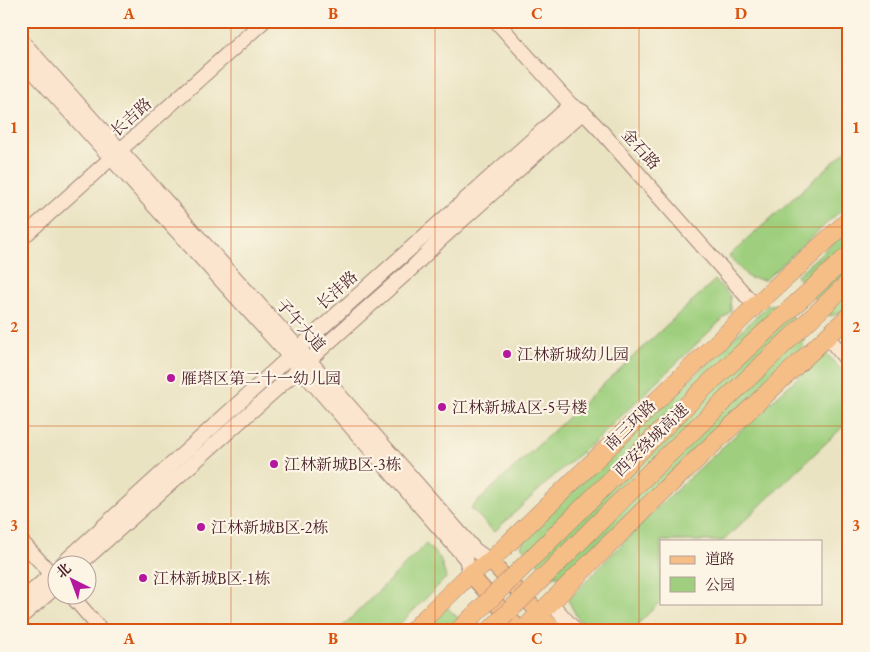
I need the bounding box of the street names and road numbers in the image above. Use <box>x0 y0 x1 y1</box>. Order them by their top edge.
street label: 长吉路 <box>106 93 156 141</box>
street label: 金石路 <box>617 124 665 174</box>
street label: 长沣路 <box>312 266 362 314</box>
street label: 子午大道 <box>272 294 330 356</box>
street label: 南三环路 <box>600 395 660 455</box>
street label: 西安绕城高速 <box>609 399 693 481</box>

